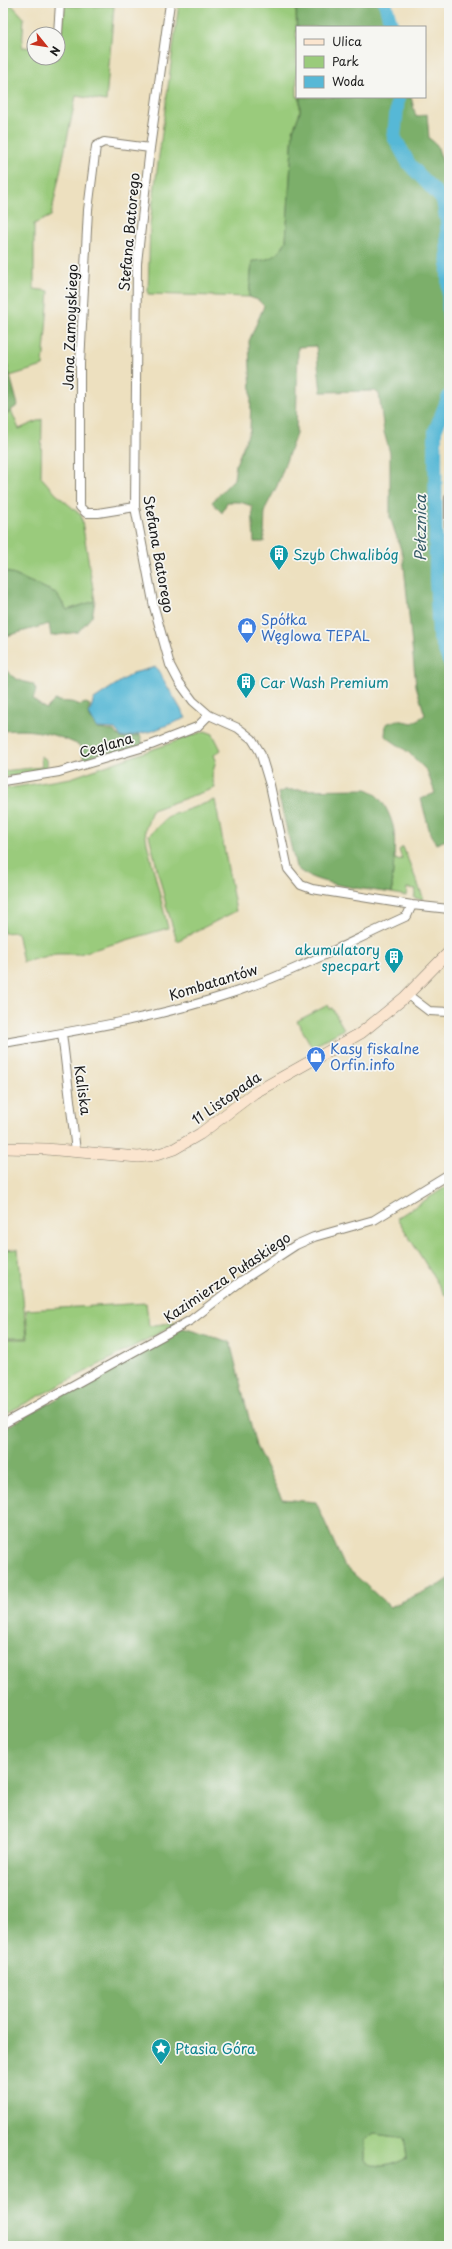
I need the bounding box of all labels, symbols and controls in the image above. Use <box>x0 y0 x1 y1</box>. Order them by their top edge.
north arrow <box>26 26 66 66</box>
legend <box>296 26 426 98</box>
text: Ulica <box>332 32 362 50</box>
text: N <box>45 43 65 60</box>
text: Park <box>332 52 359 70</box>
text: Woda <box>332 72 365 90</box>
street label: Stefana Batorego <box>113 172 145 292</box>
street label: Jana Zamoyskiego <box>57 263 83 391</box>
street label: Stefana Batorego <box>138 494 180 615</box>
water label: Pełcznica <box>408 494 431 561</box>
building icon: Szyb Chwalibóg <box>268 543 290 571</box>
place label: Szyb Chwalibóg <box>293 544 399 565</box>
place label: Spółka Węglowa TEPAL <box>261 609 370 646</box>
shop icon: Spółka Węglowa TEPAL <box>236 616 258 644</box>
building icon: Car Wash Premium <box>235 671 257 699</box>
place label: Car Wash Premium <box>260 672 389 693</box>
street label: Ceglana <box>77 727 136 763</box>
place label: akumulatory specpart <box>295 939 380 976</box>
building icon: akumulatory specpart <box>383 946 405 974</box>
street label: Kombatantów <box>166 958 260 1005</box>
place label: Kasy fiskalne Orfin.info <box>330 1038 420 1075</box>
shop icon: Kasy fiskalne Orfin.info <box>305 1045 327 1073</box>
street label: Kaliska <box>69 1064 97 1117</box>
street label: 11 Listopada <box>187 1066 265 1130</box>
street label: Kazimierza Pułaskiego <box>159 1227 295 1327</box>
place icon: Ptasia Góra <box>150 2037 172 2065</box>
place label: Ptasia Góra <box>175 2038 256 2059</box>

